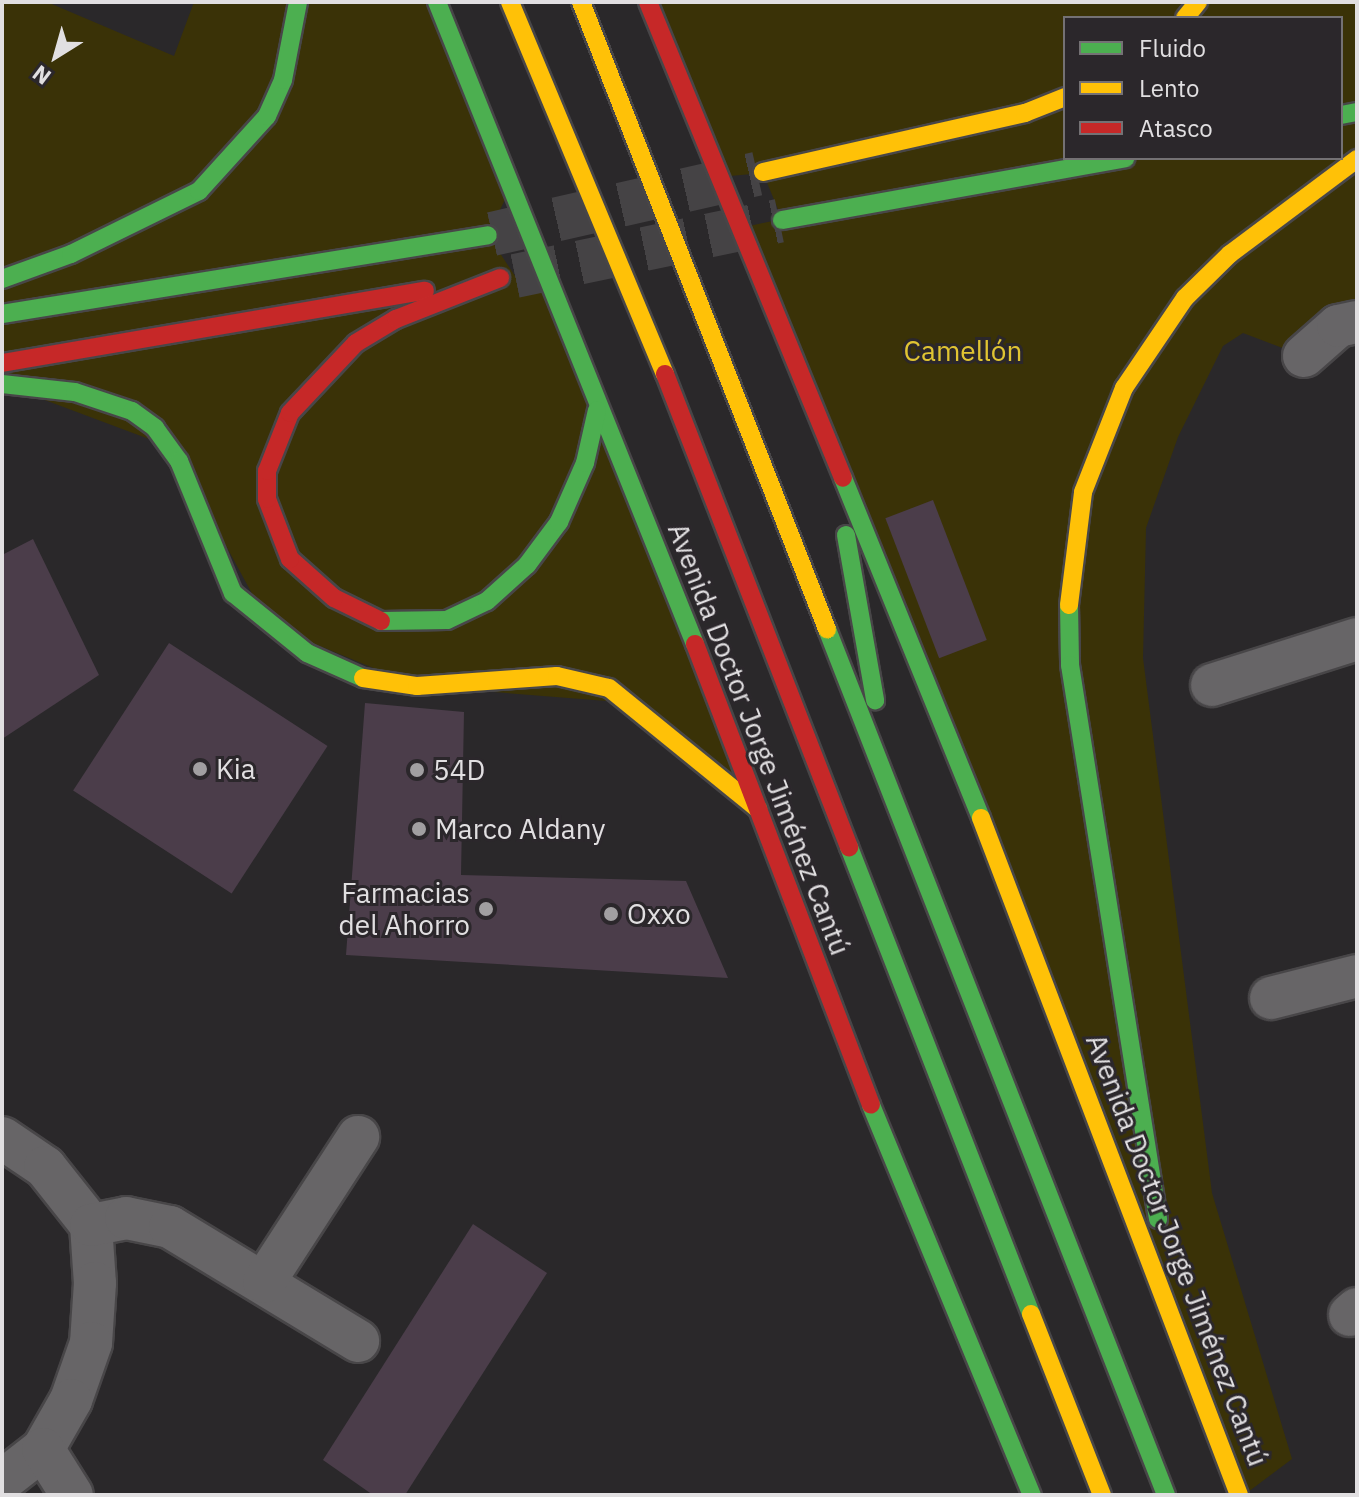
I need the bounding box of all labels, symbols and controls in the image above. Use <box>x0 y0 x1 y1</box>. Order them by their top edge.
north arrow <box>16 16 96 96</box>
legend <box>1063 16 1343 160</box>
text: Fluido <box>1139 32 1206 64</box>
text: N <box>26 59 56 92</box>
text: Lento <box>1139 72 1199 104</box>
text: Atasco <box>1139 112 1213 144</box>
park label: Camellón <box>904 334 1022 368</box>
street label: Avenida Doctor Jorge Jiménez Cantú <box>661 518 857 960</box>
place label: Kia <box>216 752 256 786</box>
place label: 54D <box>433 753 485 787</box>
marker: Kia <box>191 760 209 778</box>
marker: 54D <box>408 761 426 779</box>
place label: Marco Aldany <box>435 812 605 846</box>
marker: Marco Aldany <box>410 820 428 838</box>
place label: Farmacias del Ahorro <box>339 876 470 942</box>
place label: Oxxo <box>627 897 691 931</box>
marker: Farmacias del Ahorro <box>477 900 495 918</box>
marker: Oxxo <box>602 905 620 923</box>
street label: Avenida Doctor Jorge Jiménez Cantú <box>1079 1029 1275 1471</box>

